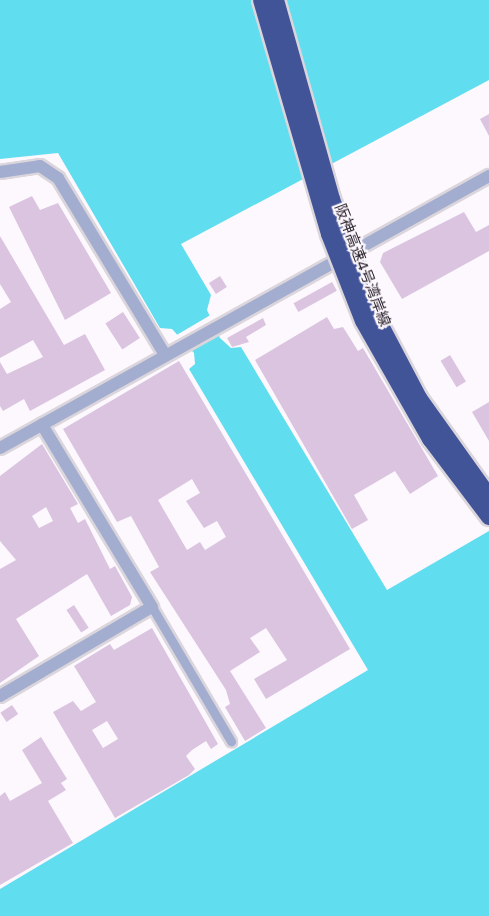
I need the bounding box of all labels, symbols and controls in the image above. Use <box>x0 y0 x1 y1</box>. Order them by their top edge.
street label: 阪神高速4号湾岸線 <box>331 201 395 329</box>

